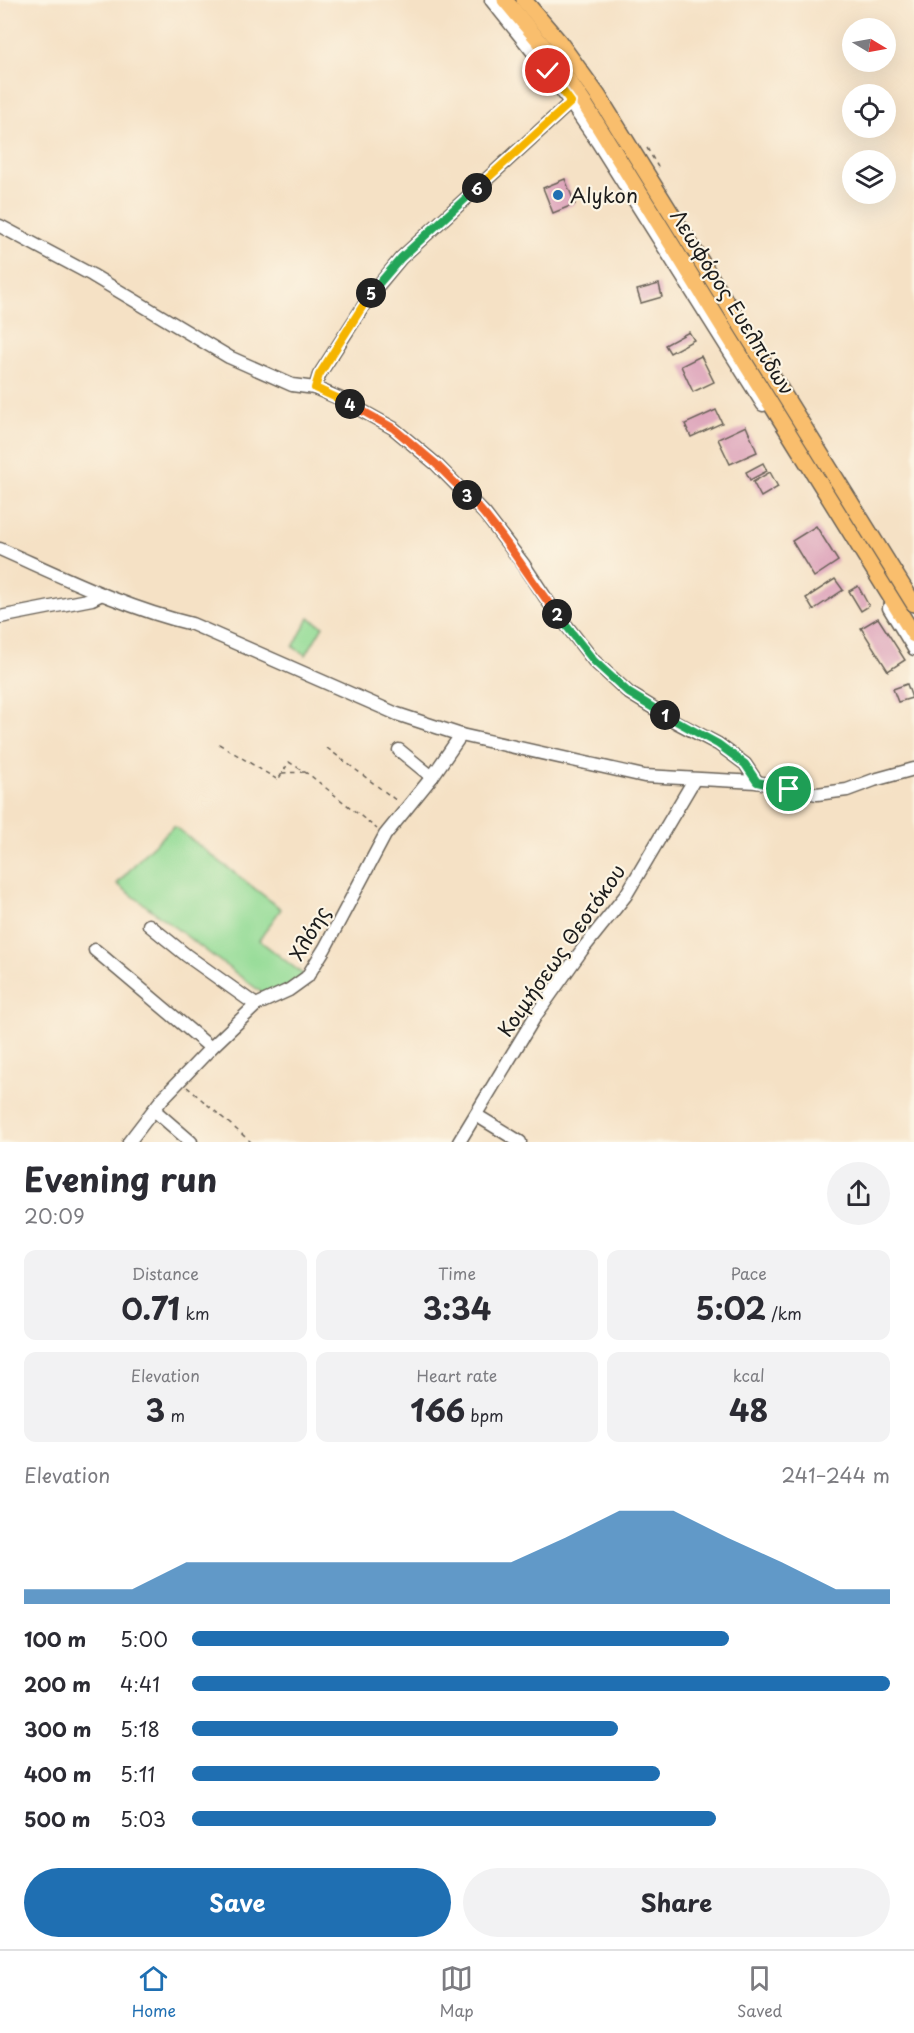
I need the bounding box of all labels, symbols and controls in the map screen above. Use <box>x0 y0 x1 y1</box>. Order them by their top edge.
north arrow <box>842 18 896 72</box>
map controls <box>842 18 896 204</box>
pin <box>522 45 573 96</box>
icon: check <box>531 54 564 87</box>
button: locate <box>842 84 896 138</box>
button: layers <box>842 150 896 204</box>
pin: 6 <box>462 173 492 203</box>
text: 6 <box>471 176 483 200</box>
place label: Alykon <box>570 180 638 210</box>
marker: Alykon <box>551 188 565 202</box>
street label: Λεωφόρος Ευελπίδων <box>664 203 802 401</box>
pin: 5 <box>356 278 386 308</box>
text: 5 <box>366 281 376 305</box>
pin: 4 <box>335 389 365 419</box>
text: 4 <box>345 392 355 416</box>
pin: 3 <box>452 480 482 510</box>
text: 3 <box>462 483 472 507</box>
pin: 2 <box>542 599 572 629</box>
text: 2 <box>551 602 563 626</box>
pin: 1 <box>650 700 680 730</box>
text: 1 <box>661 703 669 727</box>
pin <box>763 763 814 814</box>
icon: arrive <box>772 772 805 805</box>
street label: Κοιμήσεως Θεοτόκου <box>490 858 632 1042</box>
street label: Χλόης <box>281 900 337 966</box>
text: Evening run <box>24 1153 217 1203</box>
button: share <box>827 1162 890 1225</box>
text: 20:09 <box>24 1201 85 1231</box>
text: Distance <box>132 1261 199 1285</box>
text: Time <box>438 1261 476 1285</box>
text: Pace <box>731 1261 767 1285</box>
text: 0.71 <box>121 1285 180 1330</box>
text: 3:34 <box>423 1285 491 1330</box>
text: 5:02 <box>696 1285 766 1330</box>
text: km <box>180 1301 209 1325</box>
text: /km <box>766 1301 802 1325</box>
text: Elevation <box>131 1363 200 1387</box>
text: Heart rate <box>417 1363 497 1387</box>
text: kcal <box>733 1363 765 1387</box>
text: 3 <box>146 1387 165 1432</box>
text: 166 <box>410 1387 465 1432</box>
text: 48 <box>729 1387 768 1432</box>
text: m <box>165 1403 185 1427</box>
text: bpm <box>465 1403 504 1427</box>
text: Elevation <box>24 1460 110 1490</box>
text: 241–244 m <box>781 1460 890 1490</box>
text: 100 m <box>24 1624 86 1654</box>
text: 5:00 <box>120 1624 168 1654</box>
text: 200 m <box>24 1669 91 1699</box>
text: 4:41 <box>120 1669 160 1699</box>
text: 300 m <box>24 1714 92 1744</box>
text: 5:18 <box>120 1714 160 1744</box>
text: 400 m <box>24 1759 92 1789</box>
text: 5:11 <box>120 1759 155 1789</box>
text: 500 m <box>24 1804 91 1834</box>
text: 5:03 <box>120 1804 166 1834</box>
button: Save <box>24 1868 451 1937</box>
button: Share <box>463 1868 890 1937</box>
tab: Home <box>132 1962 176 2022</box>
tab: Map <box>439 1962 474 2022</box>
tab: Saved <box>737 1962 782 2022</box>

